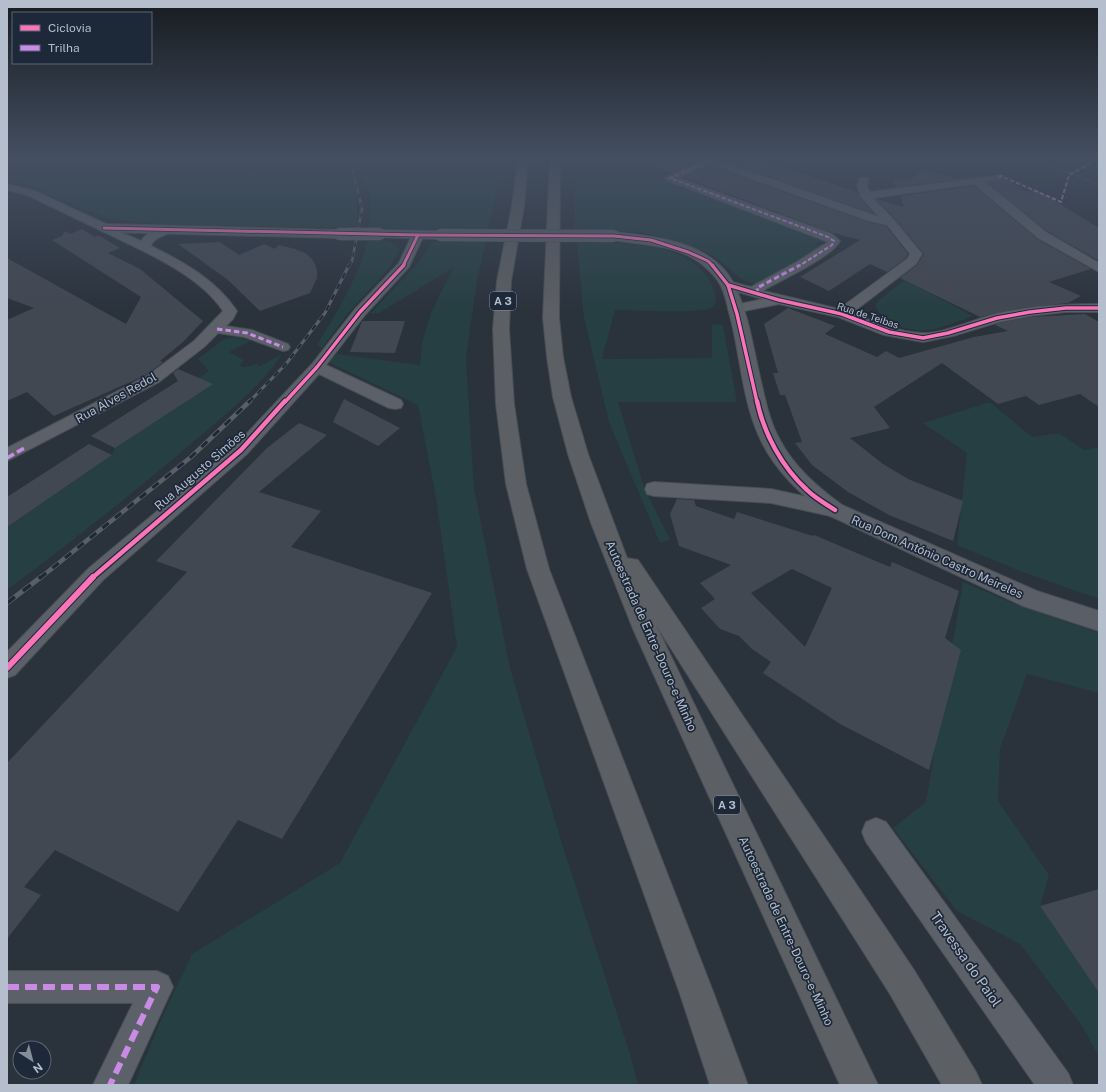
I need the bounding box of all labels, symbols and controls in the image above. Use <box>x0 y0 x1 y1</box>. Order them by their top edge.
legend <box>12 12 152 64</box>
text: Ciclovia <box>48 21 91 35</box>
text: Trilha <box>48 41 80 55</box>
road number: A 3 <box>490 292 516 310</box>
street label: Rua de Teibas <box>836 299 900 331</box>
street label: Rua Alves Redol <box>73 370 159 426</box>
street label: Rua Augusto Simões <box>152 427 248 513</box>
street label: Rua Dom António Castro Meireles <box>849 513 1025 601</box>
street label: Autoestrada de Entre-Douro-e-Minho <box>602 539 700 734</box>
road number: A 3 <box>714 796 740 814</box>
street label: Autoestrada de Entre-Douro-e-Minho <box>736 834 836 1028</box>
street label: Travessa do Paiol <box>927 908 1005 1010</box>
north arrow <box>12 1040 52 1080</box>
text: N <box>31 1061 45 1075</box>

